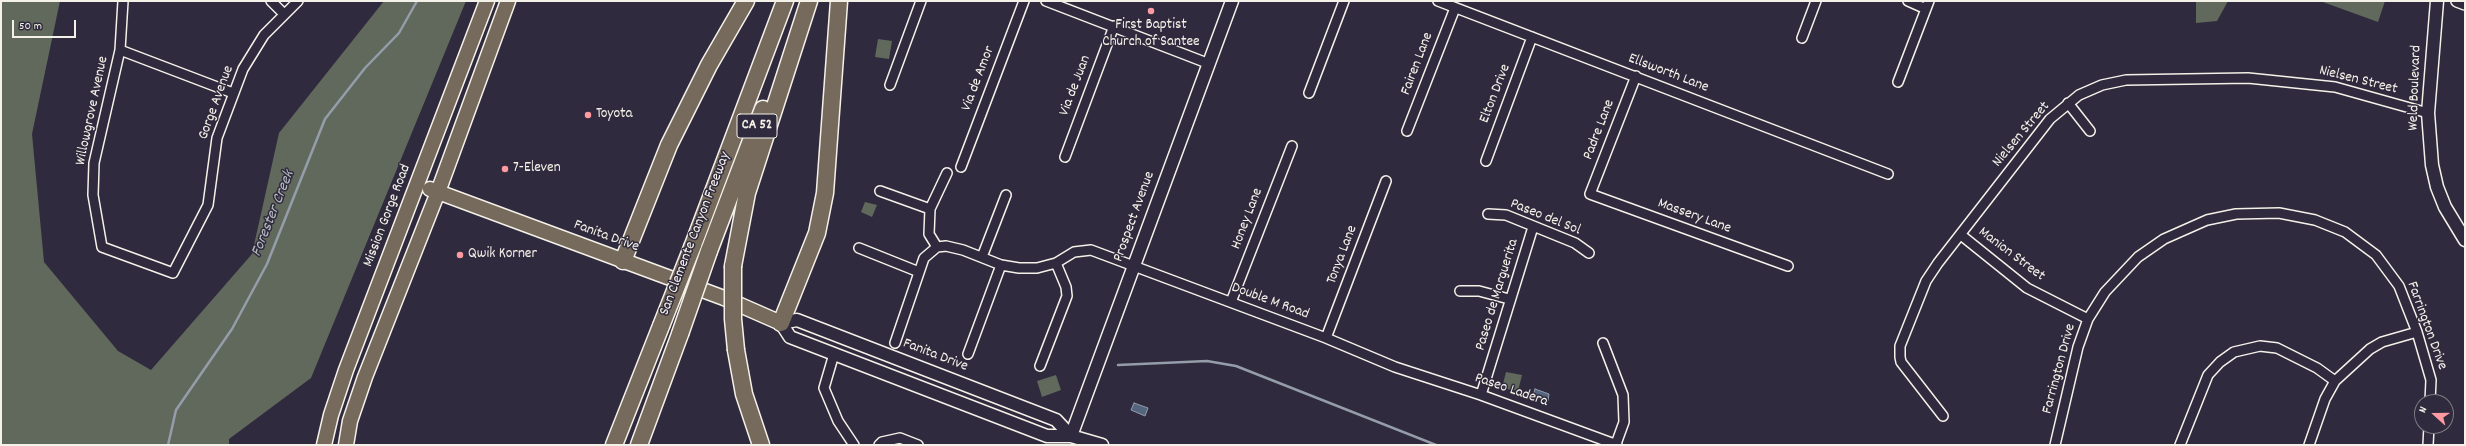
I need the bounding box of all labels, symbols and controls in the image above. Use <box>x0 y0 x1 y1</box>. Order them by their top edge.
marker: First Baptist Church of Santee <box>1146 6 1156 16</box>
scale bar <box>14 12 78 38</box>
place label: First Baptist Church of Santee <box>1102 17 1200 52</box>
text: 50 m <box>19 18 42 35</box>
street label: Fairen Lane <box>1398 30 1438 98</box>
street label: Via de Amor <box>958 44 1000 114</box>
street label: Weld Boulevard <box>2406 45 2426 131</box>
street label: Ellsworth Lane <box>1625 50 1711 98</box>
street label: Via de Juan <box>1056 53 1096 119</box>
street label: Willowgrove Avenue <box>73 55 113 167</box>
street label: Elton Drive <box>1477 62 1515 126</box>
street label: Nielsen Street <box>2317 63 2399 99</box>
street label: Gorge Avenue <box>195 64 239 142</box>
street label: Padre Lane <box>1580 97 1620 163</box>
street label: Nielsen Street <box>1989 99 2055 171</box>
place label: Toyota <box>596 106 633 124</box>
marker: Toyota <box>583 110 593 120</box>
road number: CA 52 <box>737 114 777 138</box>
street label: San Clemente Canyon Freeway <box>656 150 736 318</box>
place label: 7-Eleven <box>513 160 561 178</box>
street label: Mission Gorge Road <box>360 162 416 270</box>
marker: 7-Eleven <box>500 164 510 174</box>
water label: Forester Creek <box>248 168 300 260</box>
street label: Prospect Avenue <box>1110 169 1160 265</box>
street label: Honey Lane <box>1228 186 1268 252</box>
street label: Massery Lane <box>1655 195 1733 239</box>
street label: Paseo del Sol <box>1507 196 1583 240</box>
street label: Fanita Drive <box>571 217 641 257</box>
street label: Tonya Lane <box>1324 223 1362 287</box>
street label: Manion Street <box>1974 224 2048 286</box>
street label: Paseo de Marguerita <box>1472 237 1524 353</box>
place label: Qwik Korner <box>468 246 537 264</box>
marker: Qwik Korner <box>455 250 465 260</box>
street label: Farrington Drive <box>2402 279 2450 373</box>
street label: Double M Road <box>1229 280 1311 324</box>
street label: Farrington Drive <box>2039 322 2081 416</box>
street label: Fanita Drive <box>900 335 970 377</box>
street label: Paseo Ladera <box>1472 370 1550 412</box>
north arrow <box>2414 394 2454 434</box>
text: N <box>2415 405 2432 415</box>

